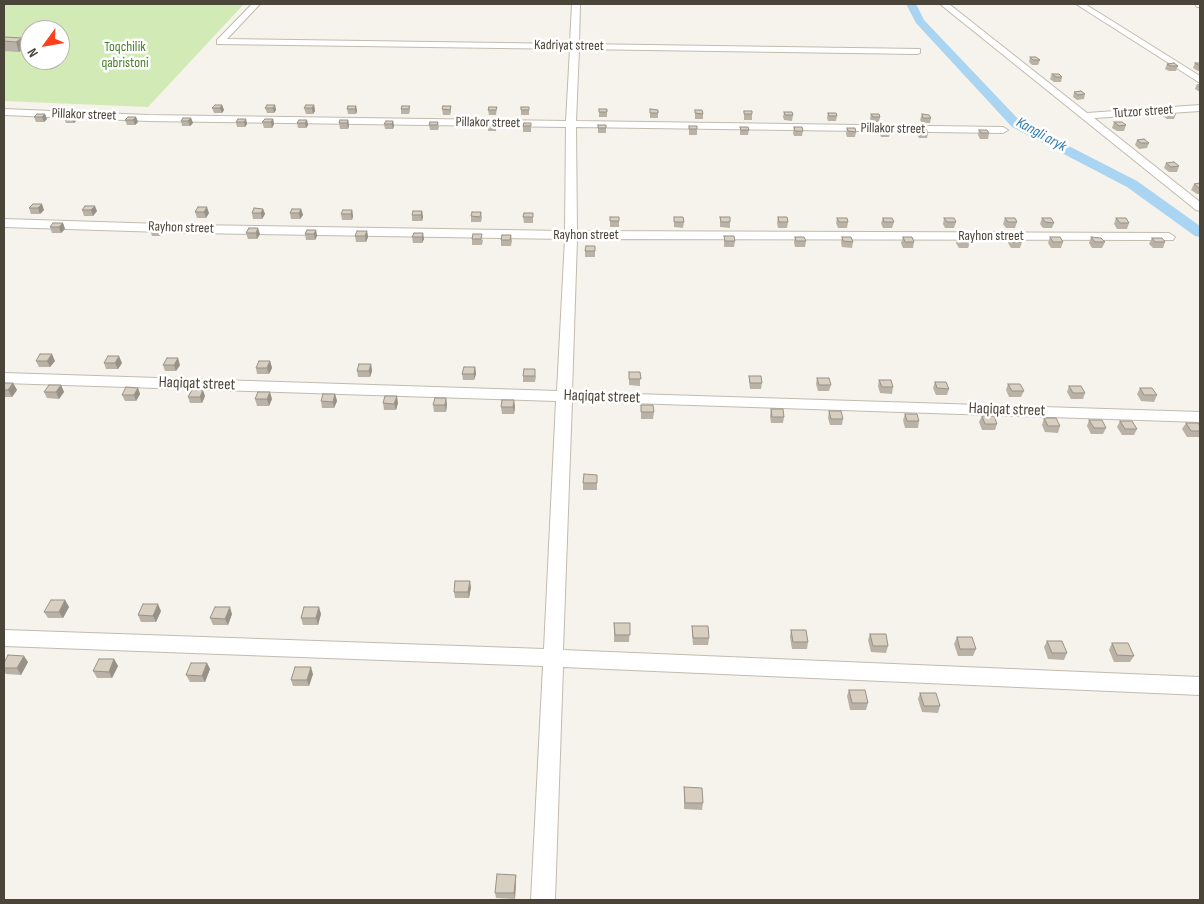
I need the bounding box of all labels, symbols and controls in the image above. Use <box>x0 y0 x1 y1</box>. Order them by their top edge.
north arrow <box>20 20 70 70</box>
street label: Kadriyat street <box>534 37 604 55</box>
park label: Toqchilik qabristoni <box>101 39 149 72</box>
text: N <box>24 45 42 60</box>
street label: Tutzor street <box>1112 102 1174 122</box>
street label: Pillakor street <box>51 105 117 125</box>
street label: Pillakor street <box>455 114 521 132</box>
water label: Kangli aryk <box>1013 114 1069 156</box>
street label: Pillakor street <box>860 120 926 138</box>
street label: Rayhon street <box>148 218 214 238</box>
street label: Rayhon street <box>553 227 619 243</box>
street label: Rayhon street <box>958 228 1024 244</box>
street label: Haqiqat street <box>158 373 236 395</box>
street label: Haqiqat street <box>563 386 641 408</box>
street label: Haqiqat street <box>968 399 1046 421</box>

